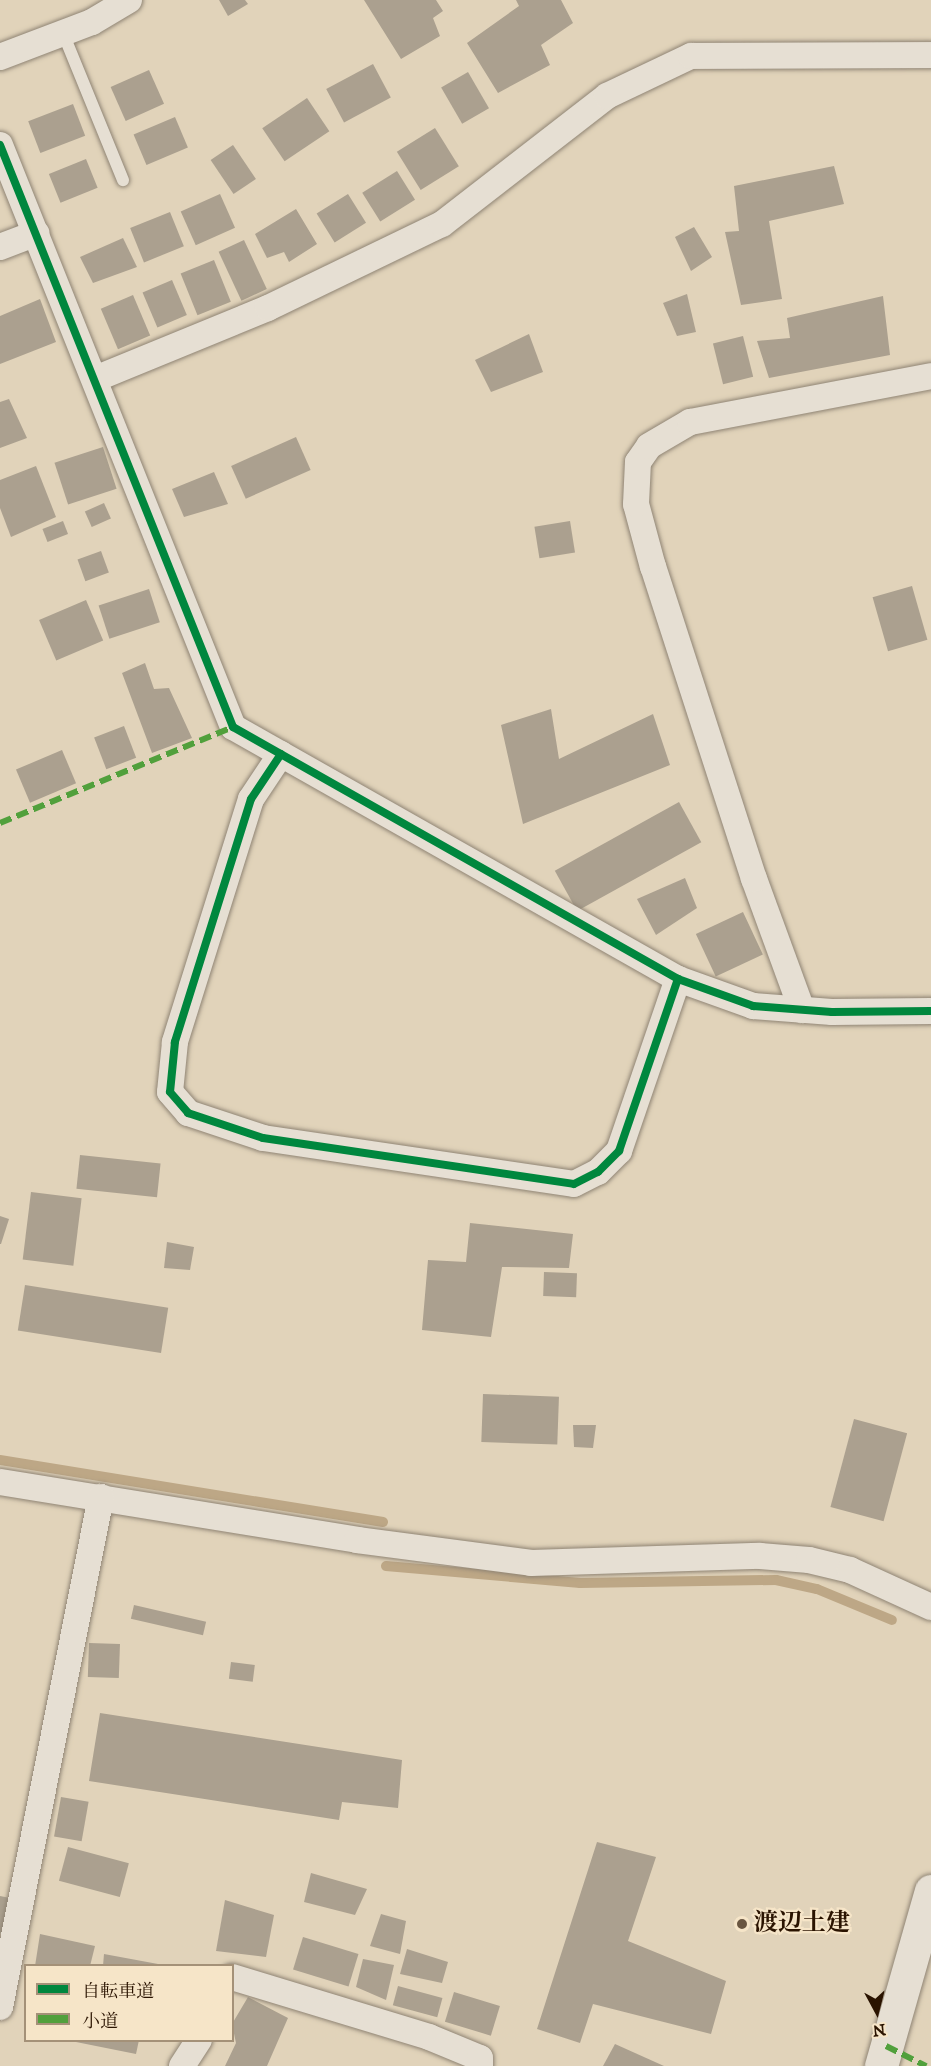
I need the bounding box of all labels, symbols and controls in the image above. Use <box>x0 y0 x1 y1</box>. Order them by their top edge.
place label: 渡辺土建 <box>754 1910 850 1938</box>
marker: 渡辺土建 <box>735 1917 749 1931</box>
legend <box>24 1964 234 2042</box>
text: 自転車道 <box>82 1981 154 2003</box>
north arrow <box>847 1982 907 2042</box>
text: 小道 <box>82 2011 118 2033</box>
text: N <box>871 2019 887 2041</box>

